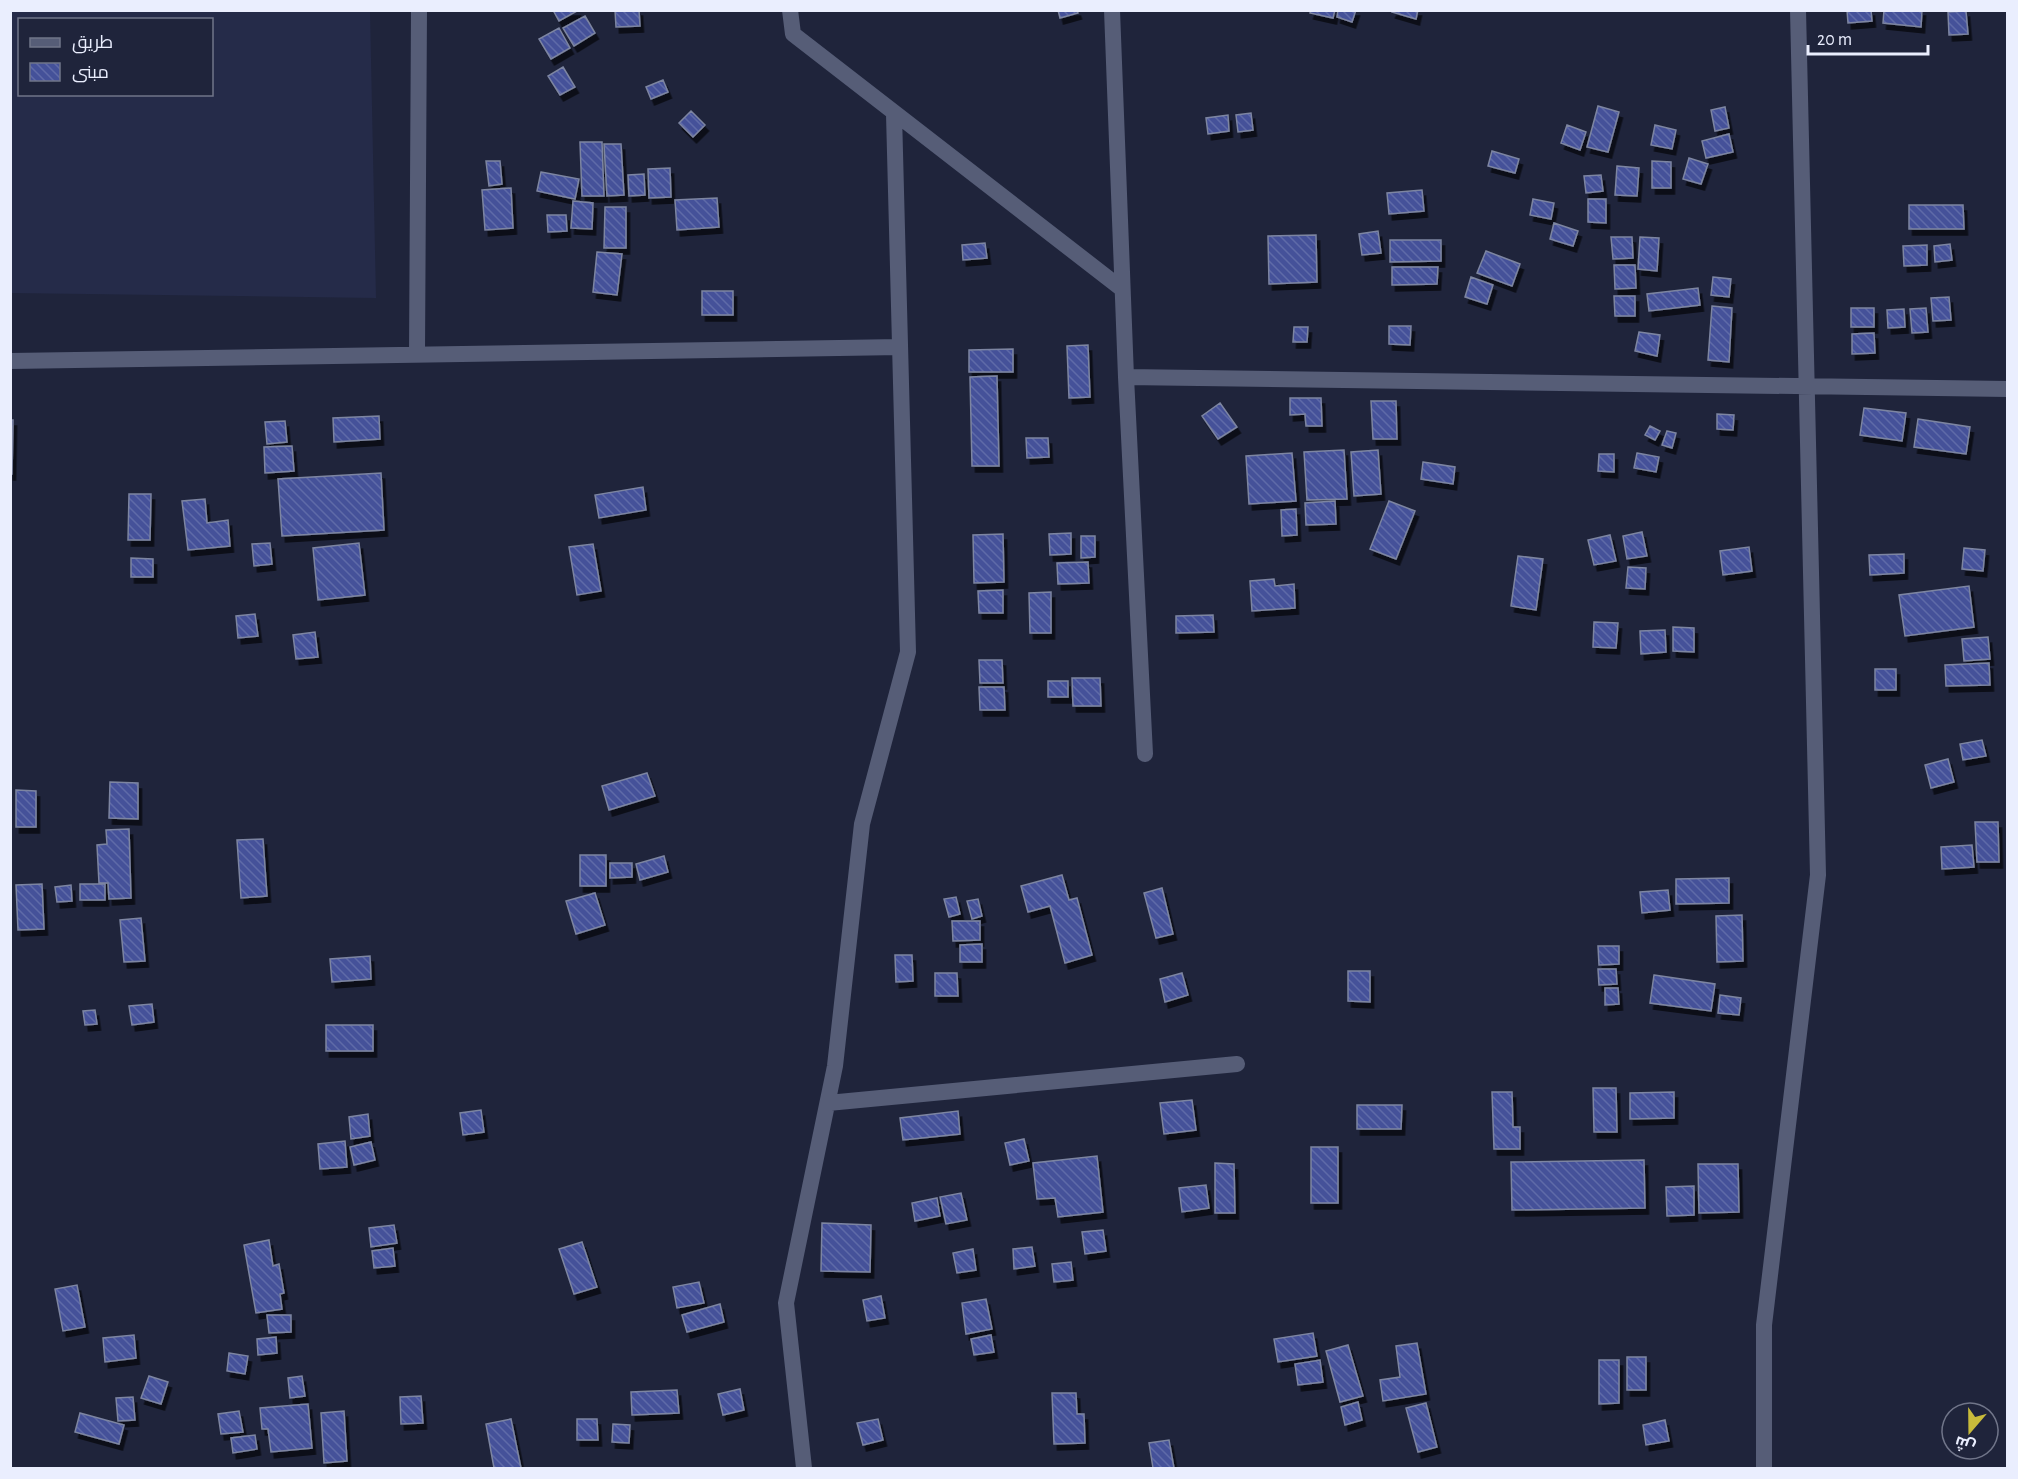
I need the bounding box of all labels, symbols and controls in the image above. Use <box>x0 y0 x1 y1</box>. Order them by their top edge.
legend <box>18 18 213 96</box>
scale bar <box>1808 18 1928 56</box>
text: 20 m <box>1817 31 1852 49</box>
text: طريق <box>72 34 113 54</box>
text: مبنى <box>72 64 109 83</box>
north arrow <box>1940 1401 2000 1461</box>
text: ش <box>1952 1432 1978 1456</box>

